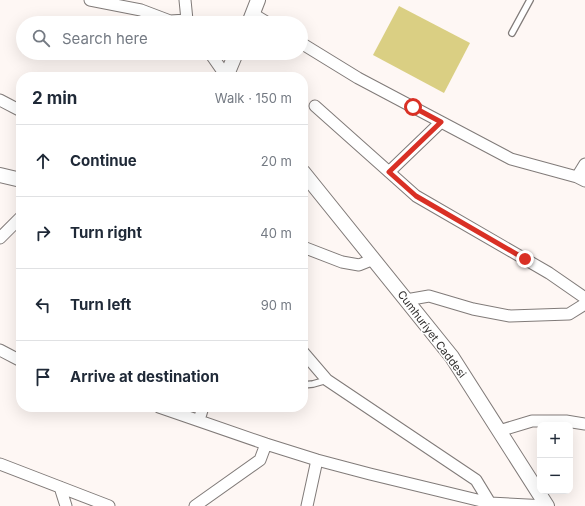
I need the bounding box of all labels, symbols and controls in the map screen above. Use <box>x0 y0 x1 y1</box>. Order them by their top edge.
search box <box>16 16 308 60</box>
icon: search <box>30 27 52 49</box>
text: Search here <box>62 29 148 48</box>
text: 2 min <box>32 88 77 108</box>
text: Walk · 150 m <box>215 90 292 106</box>
route start <box>404 98 422 116</box>
icon: ahead <box>32 150 54 172</box>
text: Continue <box>70 151 137 170</box>
text: 20 m <box>261 153 292 169</box>
icon: right <box>32 222 54 244</box>
text: Turn right <box>70 223 142 242</box>
text: 40 m <box>260 225 292 241</box>
route end <box>516 250 534 268</box>
street label: Cumhuriyet Caddesi <box>395 288 469 380</box>
icon: left <box>32 294 54 316</box>
text: Turn left <box>70 295 131 314</box>
text: 90 m <box>261 297 292 313</box>
icon: arrive <box>32 366 54 388</box>
text: Arrive at destination <box>70 367 219 386</box>
map controls <box>537 422 573 494</box>
button: + <box>537 422 573 458</box>
button: − <box>537 458 573 494</box>

